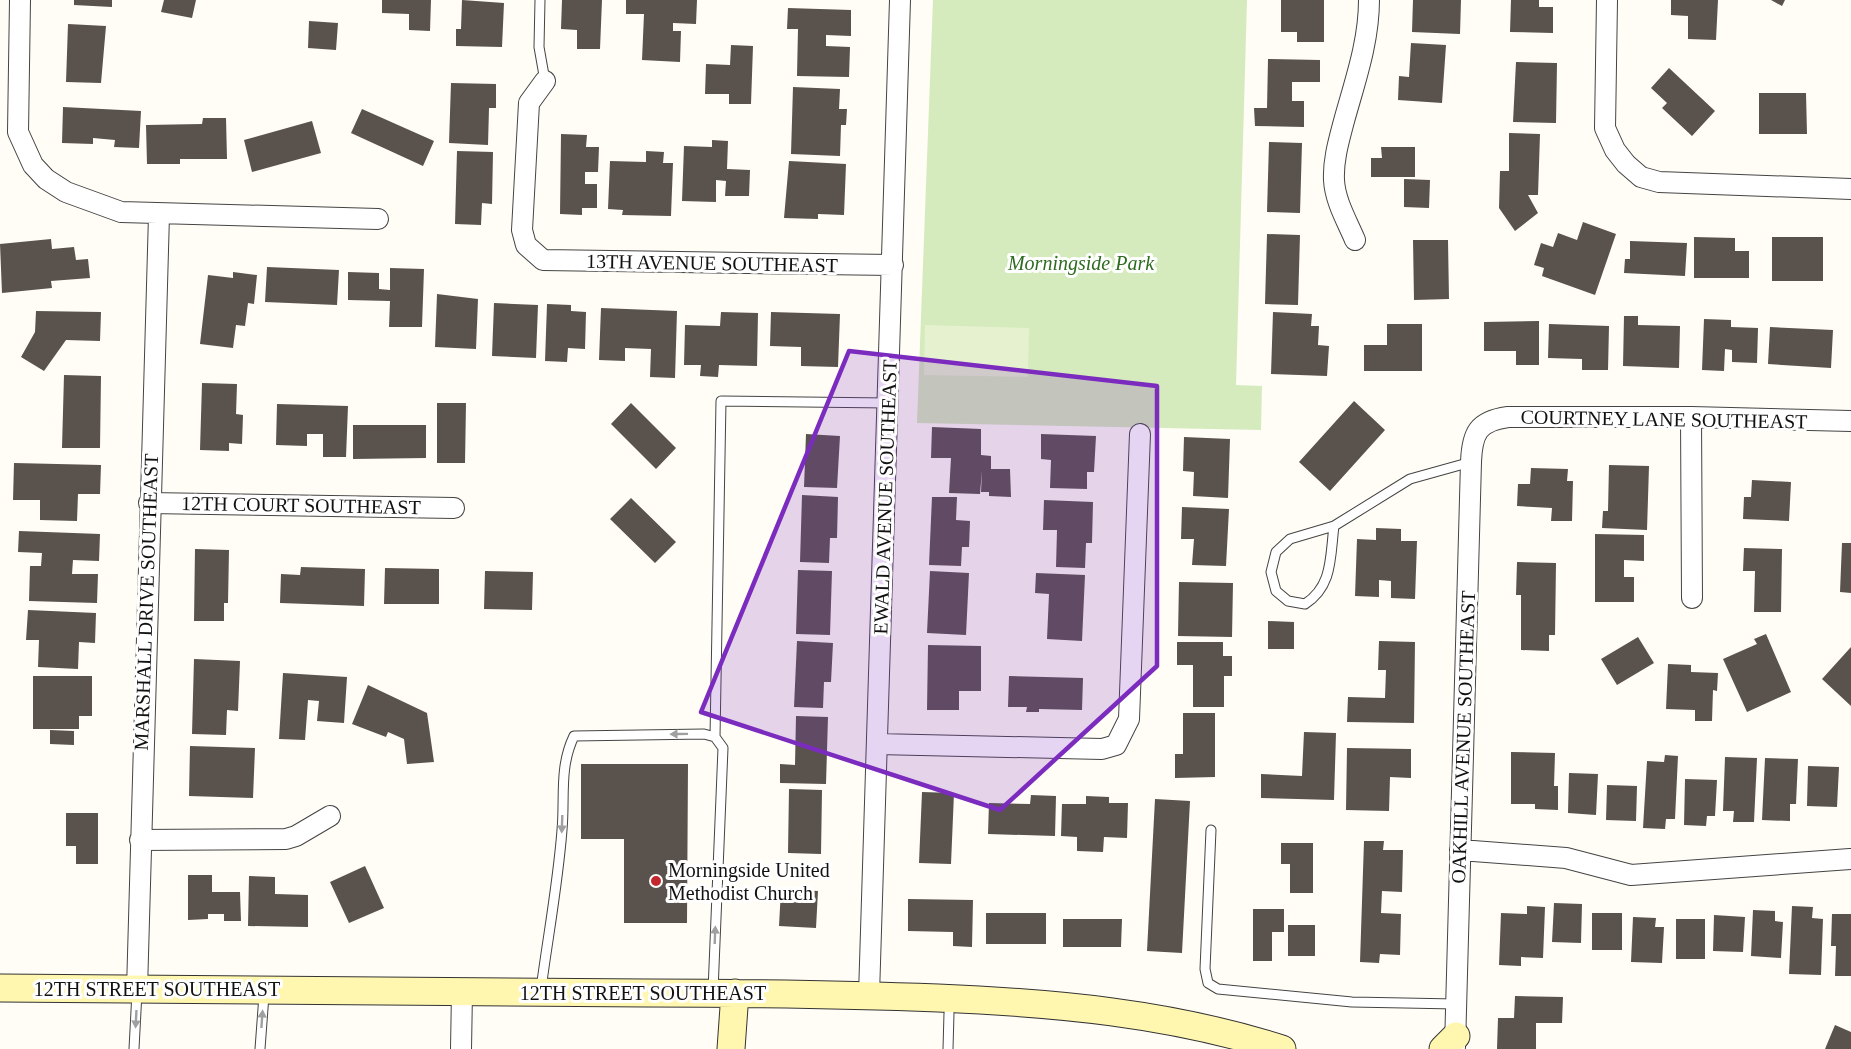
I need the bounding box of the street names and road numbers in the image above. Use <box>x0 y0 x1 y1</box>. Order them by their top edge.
street label: 13TH AVENUE SOUTHEAST <box>586 250 838 276</box>
street label: EWALD AVENUE SOUTHEAST <box>869 359 901 635</box>
street label: COURTNEY LANE SOUTHEAST <box>1520 405 1808 433</box>
street label: MARSHALL DRIVE SOUTHEAST <box>130 453 162 751</box>
street label: 12TH COURT SOUTHEAST <box>181 492 421 518</box>
street label: OAKHILL AVENUE SOUTHEAST <box>1447 590 1479 884</box>
street label: 12TH STREET SOUTHEAST <box>34 978 280 1000</box>
street label: 12TH STREET SOUTHEAST <box>520 982 766 1004</box>

